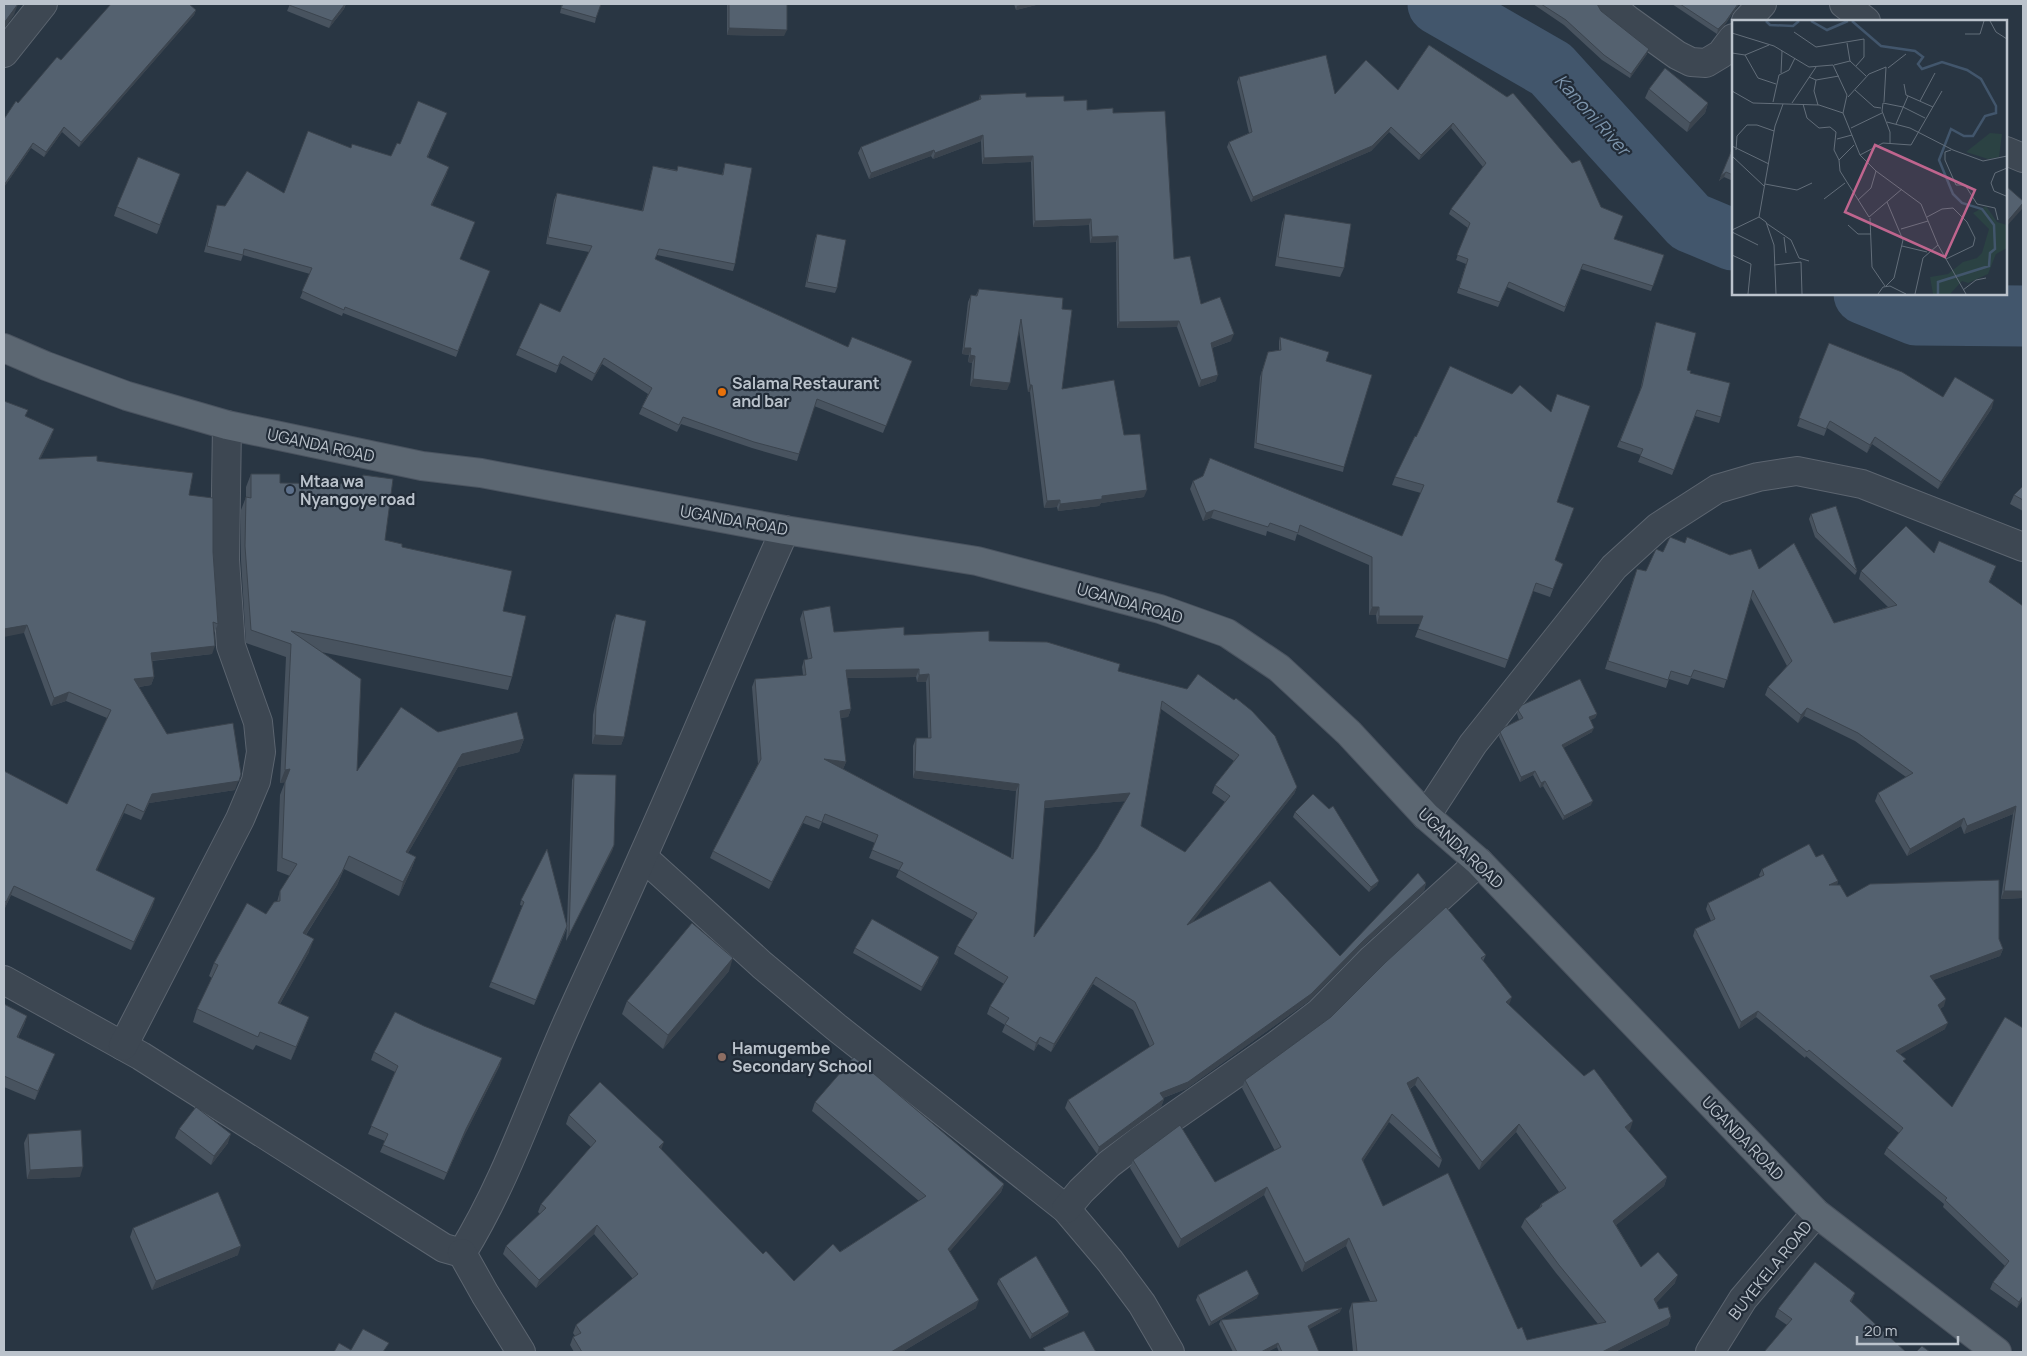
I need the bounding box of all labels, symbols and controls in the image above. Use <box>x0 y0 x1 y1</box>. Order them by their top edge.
inset map <box>1732 20 2007 295</box>
water label: Kanoni River <box>1550 68 1637 162</box>
place label: Salama Restaurant and bar <box>732 372 880 412</box>
marker: Salama Restaurant and bar <box>716 386 728 398</box>
street label: UGANDA ROAD <box>265 423 377 467</box>
place label: Mtaa wa Nyangoye road <box>300 470 415 510</box>
marker: Mtaa wa Nyangoye road <box>284 484 296 496</box>
street label: UGANDA ROAD <box>678 500 790 540</box>
street label: UGANDA ROAD <box>1074 577 1186 629</box>
street label: UGANDA ROAD <box>1414 803 1509 893</box>
place label: Hamugembe Secondary School <box>732 1037 872 1077</box>
marker: Hamugembe Secondary School <box>716 1051 728 1063</box>
street label: UGANDA ROAD <box>1697 1091 1789 1185</box>
street label: BUYEKELA ROAD <box>1723 1216 1817 1324</box>
scale bar <box>1857 1314 1958 1346</box>
text: 20 m <box>1864 1320 1897 1341</box>

